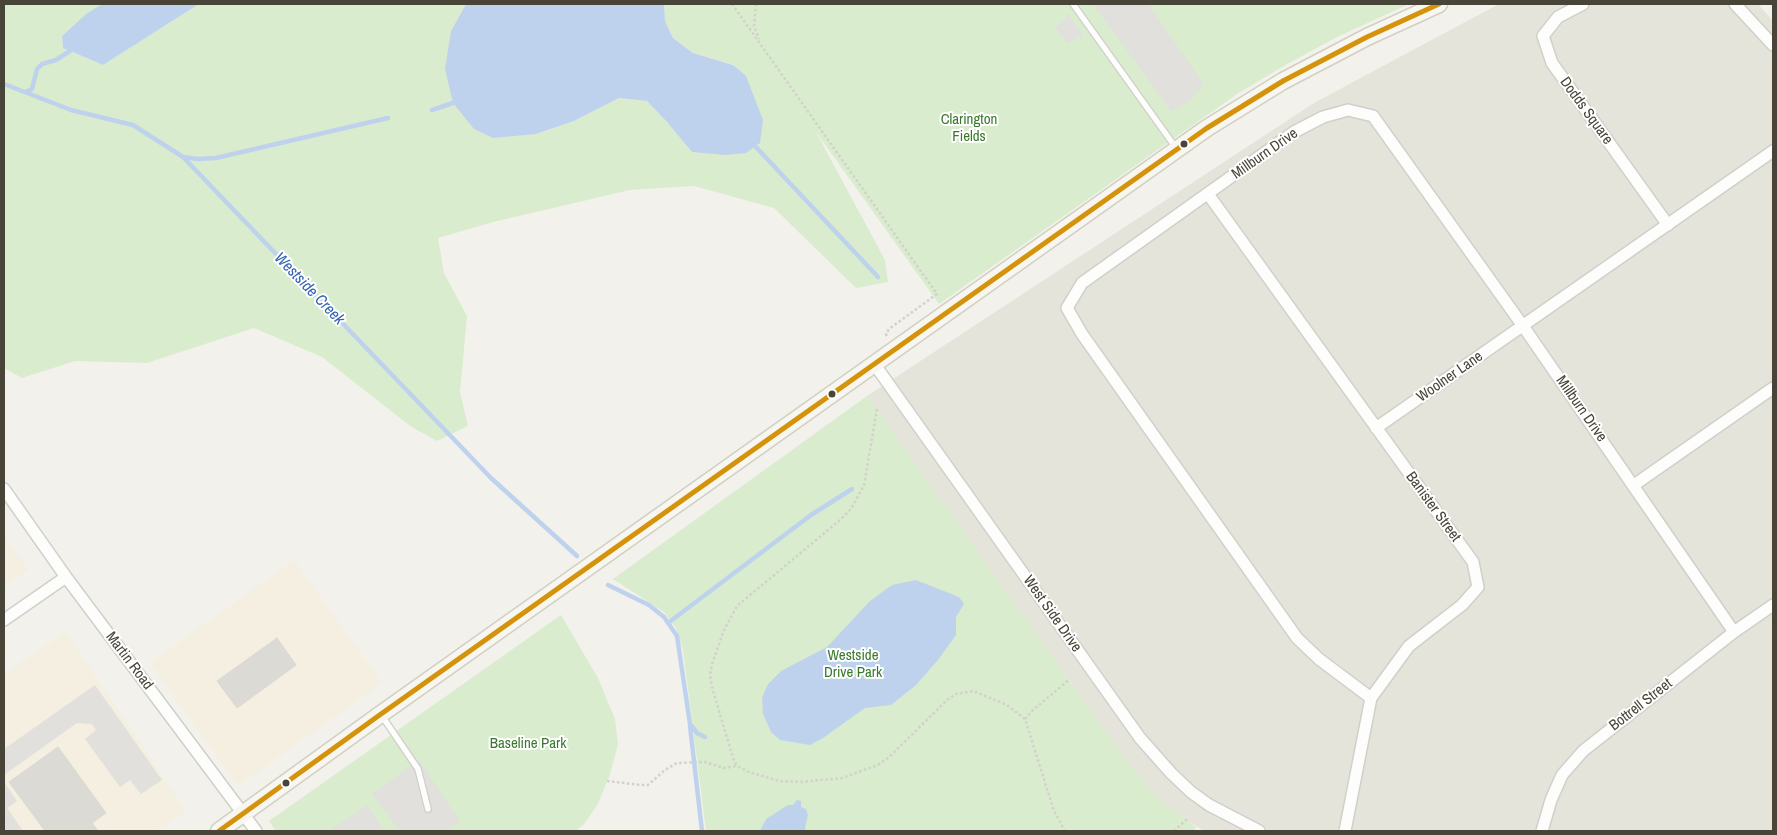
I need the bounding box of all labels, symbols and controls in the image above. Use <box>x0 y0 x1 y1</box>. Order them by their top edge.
street label: Dodds Square <box>1556 74 1616 148</box>
park label: Clarington Fields <box>941 111 997 146</box>
street label: Millburn Drive <box>1228 125 1302 183</box>
unlabelled marker <box>1179 139 1189 149</box>
water label: Westside Creek <box>270 249 348 329</box>
street label: Woolner Lane <box>1414 348 1486 406</box>
street label: Millburn Drive <box>1552 372 1610 446</box>
unlabelled marker <box>827 389 837 399</box>
street label: Banister Street <box>1402 469 1464 545</box>
street label: West Side Drive <box>1019 572 1085 656</box>
street label: Martin Road <box>101 629 157 693</box>
park label: Westside Drive Park <box>824 647 882 682</box>
street label: Bottrell Street <box>1606 675 1676 735</box>
park label: Baseline Park <box>490 735 566 753</box>
unlabelled marker <box>281 778 291 788</box>

